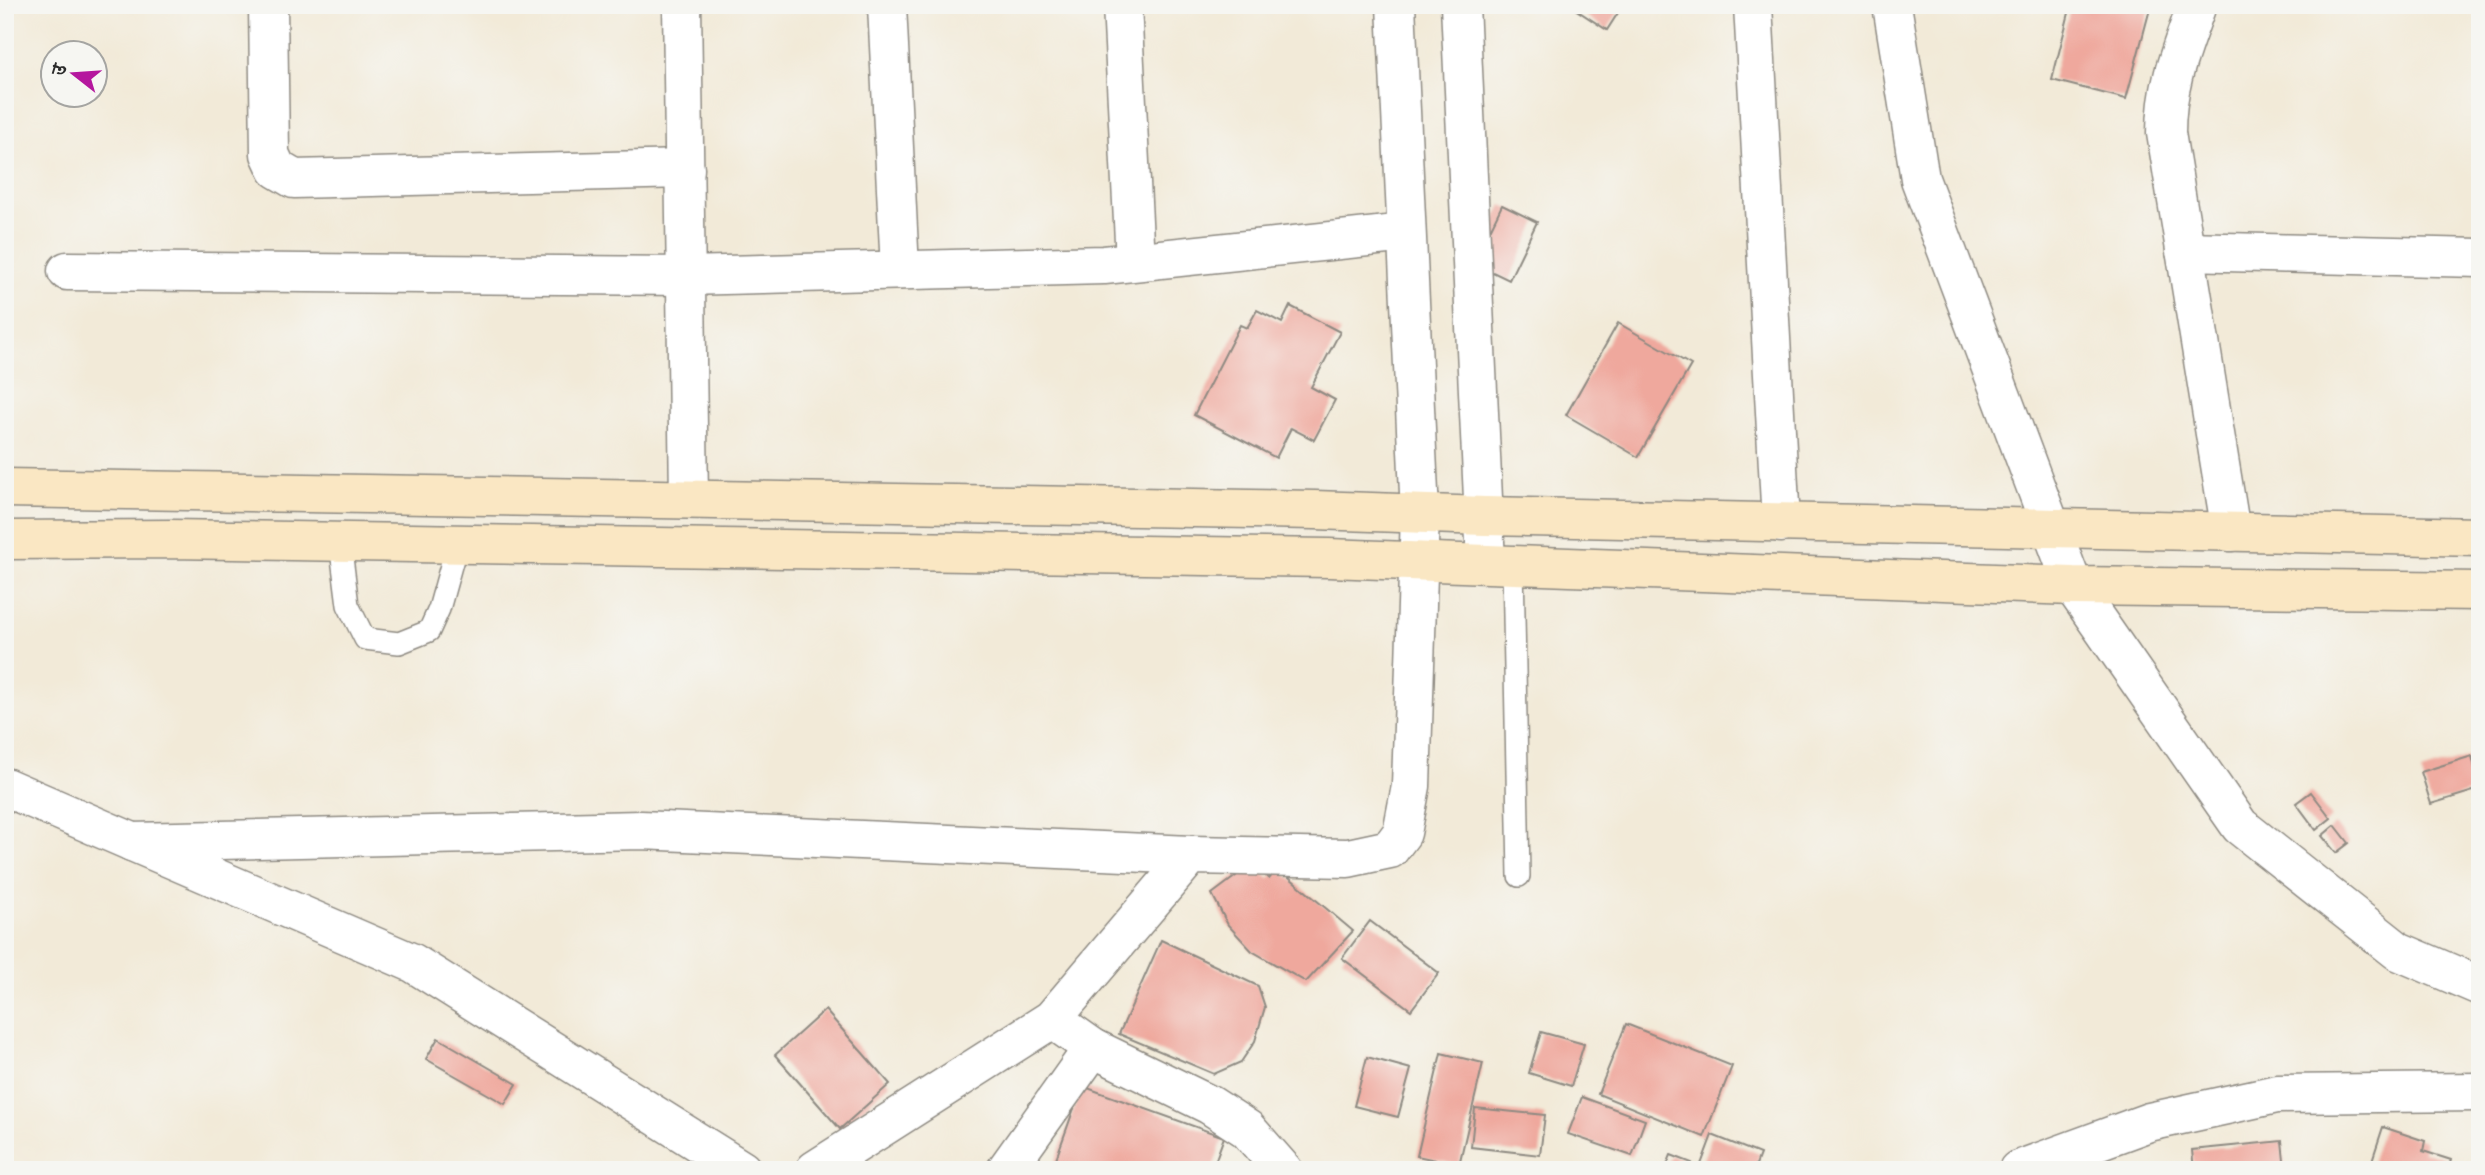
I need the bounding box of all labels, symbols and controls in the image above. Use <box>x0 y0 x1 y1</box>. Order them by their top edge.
north arrow <box>38 38 108 108</box>
text: उ <box>46 60 76 80</box>

